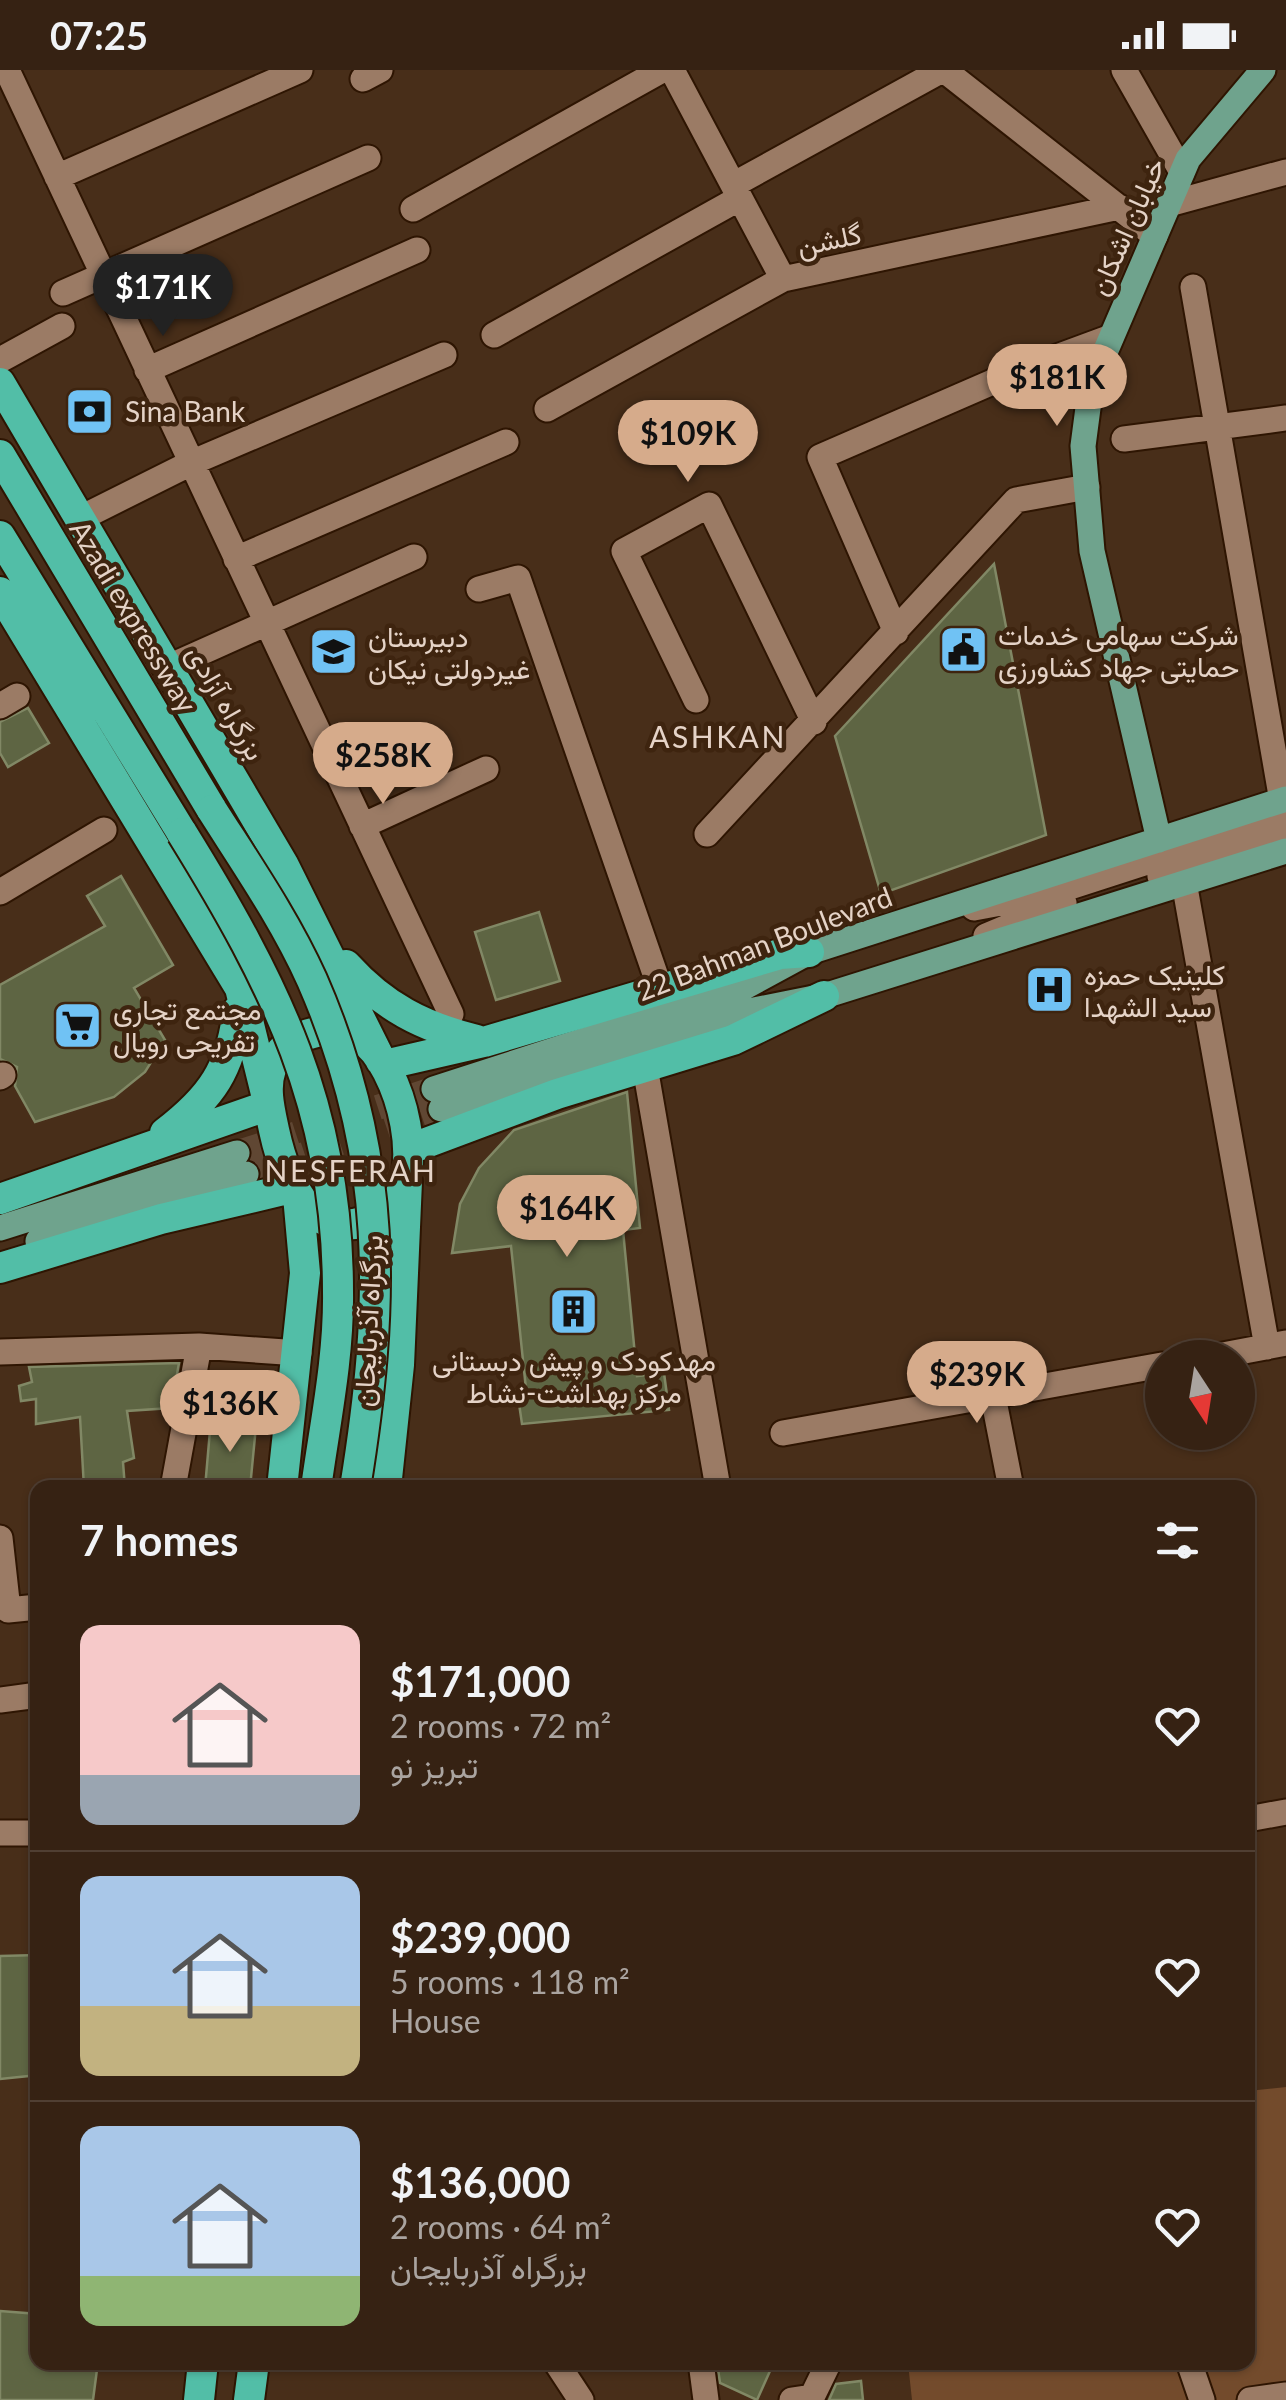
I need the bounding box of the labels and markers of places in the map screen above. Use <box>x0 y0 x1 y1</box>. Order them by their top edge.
pin: $171K <box>93 254 233 339</box>
pin: $181K <box>987 344 1127 429</box>
bank icon: Sina Bank <box>64 385 116 437</box>
place label: Sina Bank <box>125 394 246 428</box>
pin: $109K <box>618 400 758 485</box>
place label: شرکت سهامی خدمات حمایتی جهاد کشاورزی <box>998 617 1239 685</box>
place label: دبیرستان غیردولتی نیکان <box>368 619 530 687</box>
public building icon: شرکت سهامی خدمات حمایتی جهاد کشاورزی <box>937 624 989 676</box>
school or university icon: دبیرستان غیردولتی نیکان <box>307 626 359 678</box>
pin: $258K <box>313 722 453 807</box>
place label: کلینیک حمزه سید الشهدا <box>1084 957 1225 1025</box>
hospital icon: کلینیک حمزه سید الشهدا <box>1023 964 1075 1016</box>
place label: مجتمع تجاری تفریحی رویال <box>113 992 261 1060</box>
supermarket icon: مجتمع تجاری تفریحی رویال <box>52 999 104 1051</box>
pin: $164K <box>497 1175 637 1260</box>
building icon: مهدکودک و پیش دبستانی مرکز بهداشت-نشاط <box>548 1286 600 1338</box>
pin: $239K <box>907 1341 1047 1426</box>
place label: مهدکودک و پیش دبستانی مرکز بهداشت-نشاط <box>432 1343 716 1411</box>
pin: $136K <box>160 1370 300 1455</box>

